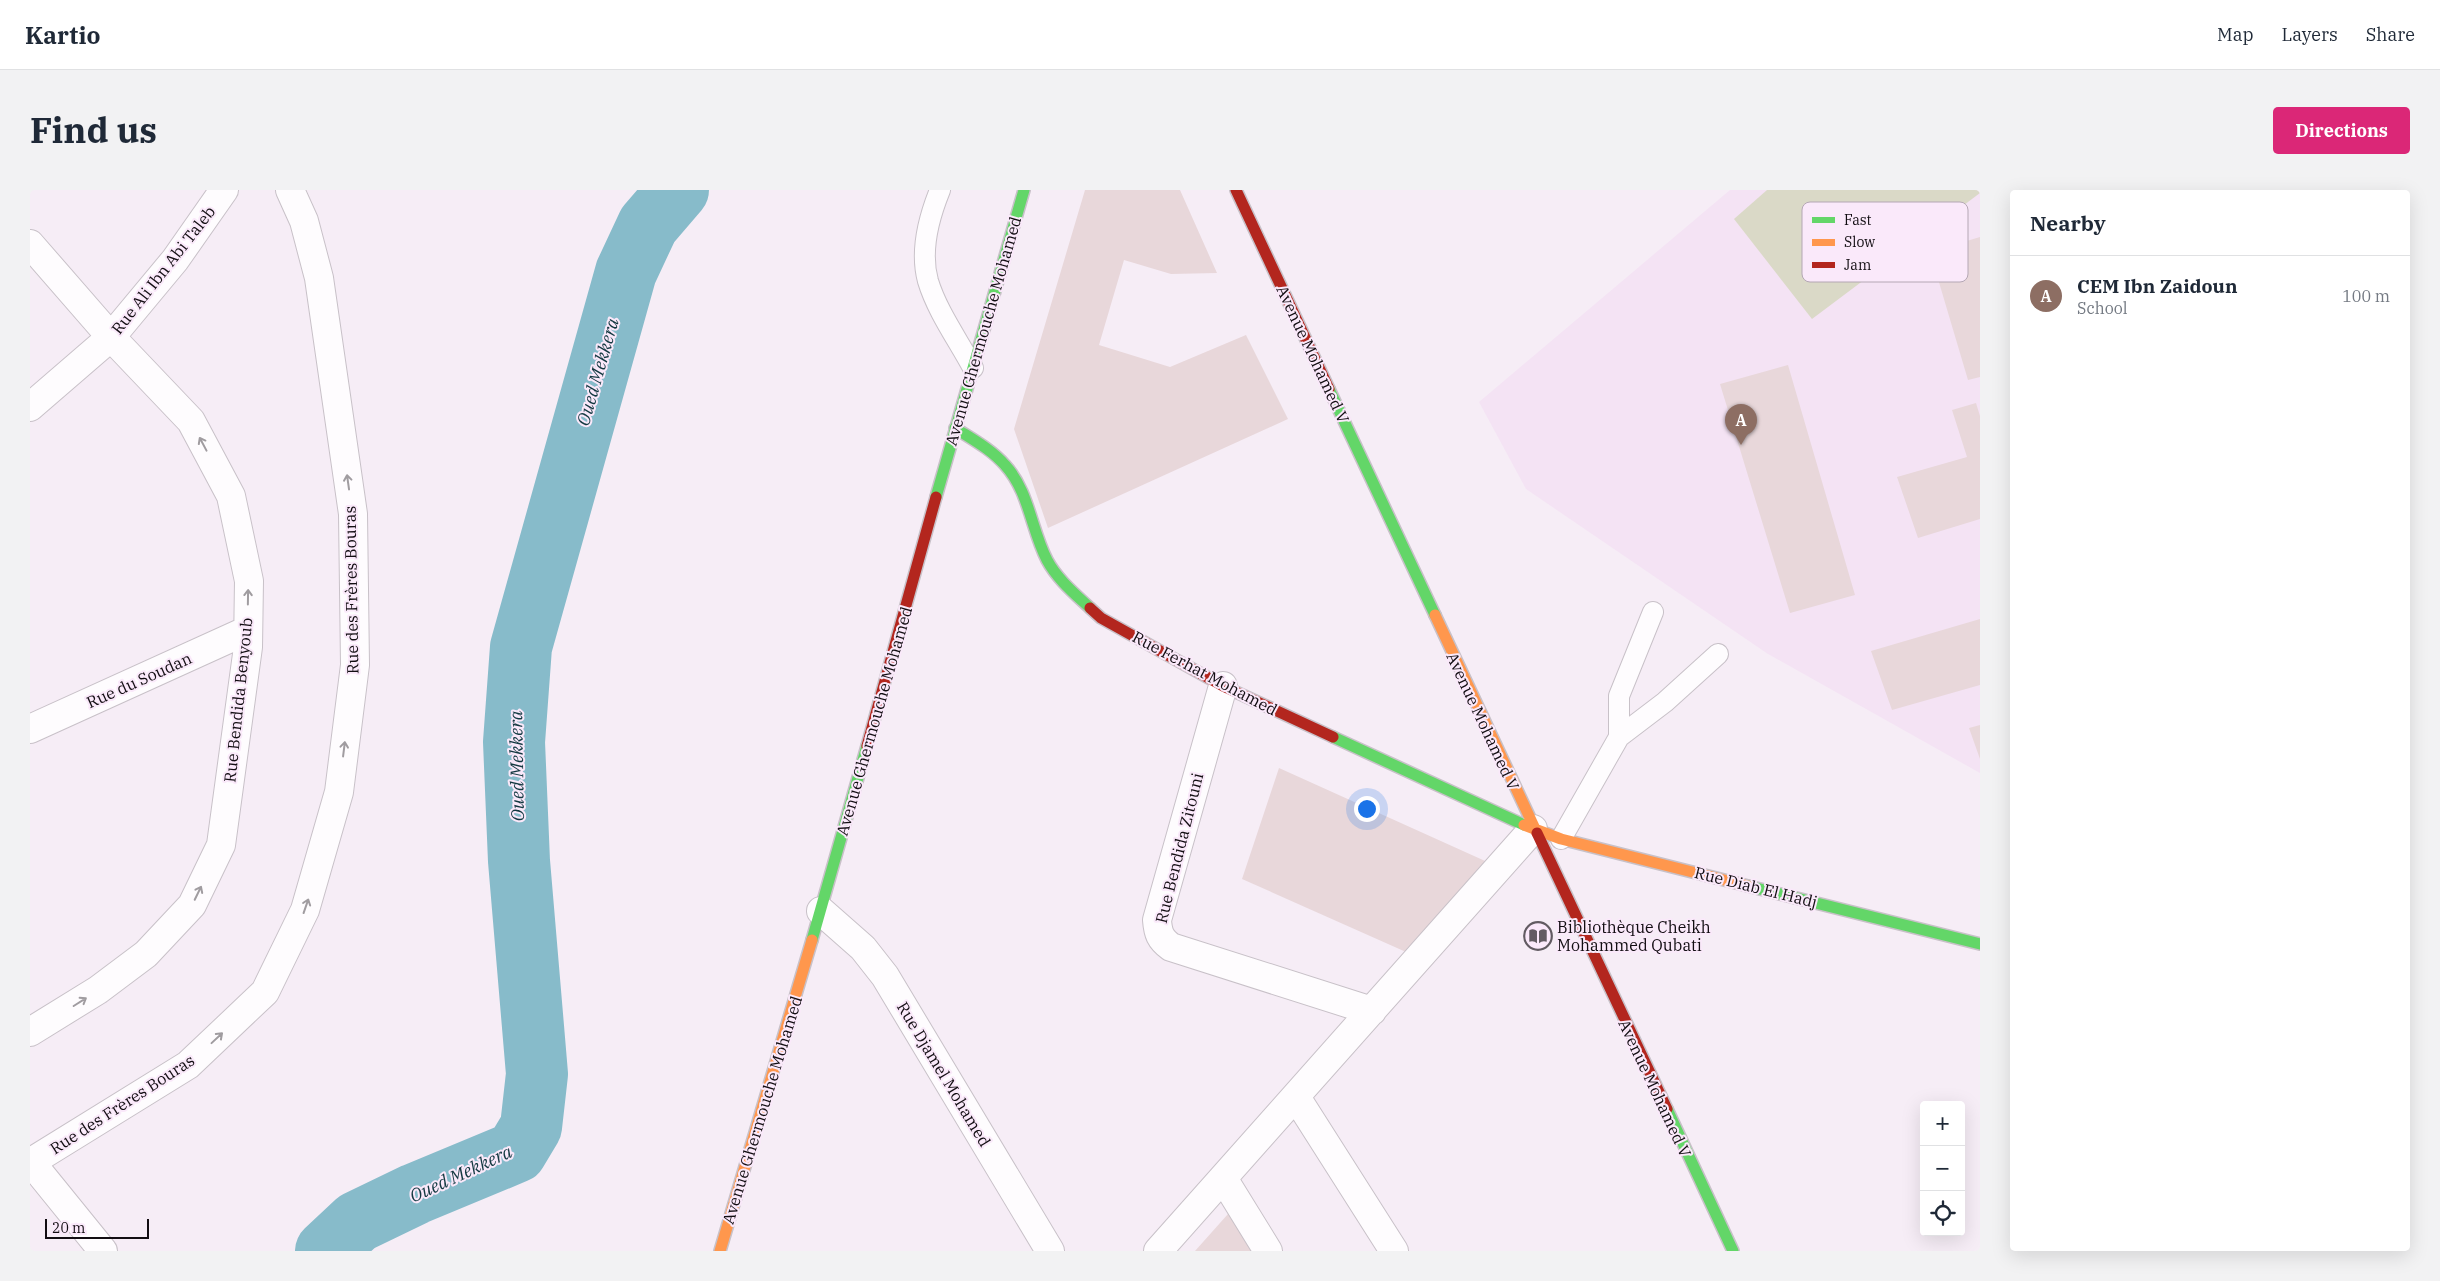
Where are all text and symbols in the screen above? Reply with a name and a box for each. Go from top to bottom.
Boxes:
text: Kartio [25,19,100,51]
text: Map [2217,23,2254,46]
text: Layers [2282,23,2338,46]
text: Share [2366,23,2415,46]
text: Find us [30,107,157,153]
button: Directions [2273,107,2410,154]
street label: Rue Ali Ibn Abi Taleb [107,202,219,338]
legend [1802,202,1968,282]
text: Nearby [2030,209,2106,237]
text: Fast [1844,211,1872,229]
street label: Avenue Ghermouche Mohamed [941,214,1025,448]
text: Slow [1844,233,1875,251]
text: Jam [1844,256,1871,274]
text: CEM Ibn Zaidoun [2077,274,2238,298]
street label: Avenue Mohamed V [1272,282,1354,426]
text: A [2040,286,2052,306]
text: 100 m [2342,286,2390,306]
text: School [2077,298,2128,318]
water label: Oued Mekkera [571,315,624,428]
pin: A [1725,404,1757,445]
one-way arrow [198,436,208,451]
one-way arrow [343,474,353,490]
street label: Rue des Frères Bouras [340,506,362,674]
one-way arrow [244,589,253,605]
street label: Avenue Ghermouche Mohamed [832,604,916,838]
street label: Rue Bendida Benyoub [219,617,257,783]
street label: Rue Ferhat Mohamed [1129,626,1281,720]
street label: Rue du Soudan [83,648,195,712]
street label: Avenue Mohamed V [1442,649,1524,793]
water label: Oued Mekkera [504,710,529,822]
one-way arrow [340,741,350,757]
street label: Rue Bendida Zitouni [1151,771,1207,925]
your location [1354,796,1380,822]
street label: Rue Diab El Hadj [1693,862,1819,912]
one-way arrow [193,885,203,900]
one-way arrow [302,899,311,914]
place label: Bibliothèque Cheikh Mohammed Qubati [1557,917,1711,955]
library icon: Bibliothèque Cheikh Mohammed Qubati [1523,921,1553,951]
street label: Avenue Ghermouche Mohamed [718,993,806,1226]
one-way arrow [72,996,86,1006]
street label: Rue Djamel Mohamed [893,998,995,1150]
street label: Avenue Mohamed V [1614,1016,1696,1160]
one-way arrow [210,1032,223,1044]
street label: Rue des Frères Bouras [46,1050,198,1158]
map controls [1920,1101,1965,1236]
button: + [1920,1101,1965,1146]
water label: Oued Mekkera [406,1140,516,1207]
button: − [1920,1146,1965,1191]
button: locate [1920,1191,1965,1236]
scale bar [45,1216,149,1239]
text: 20 m [52,1219,85,1237]

